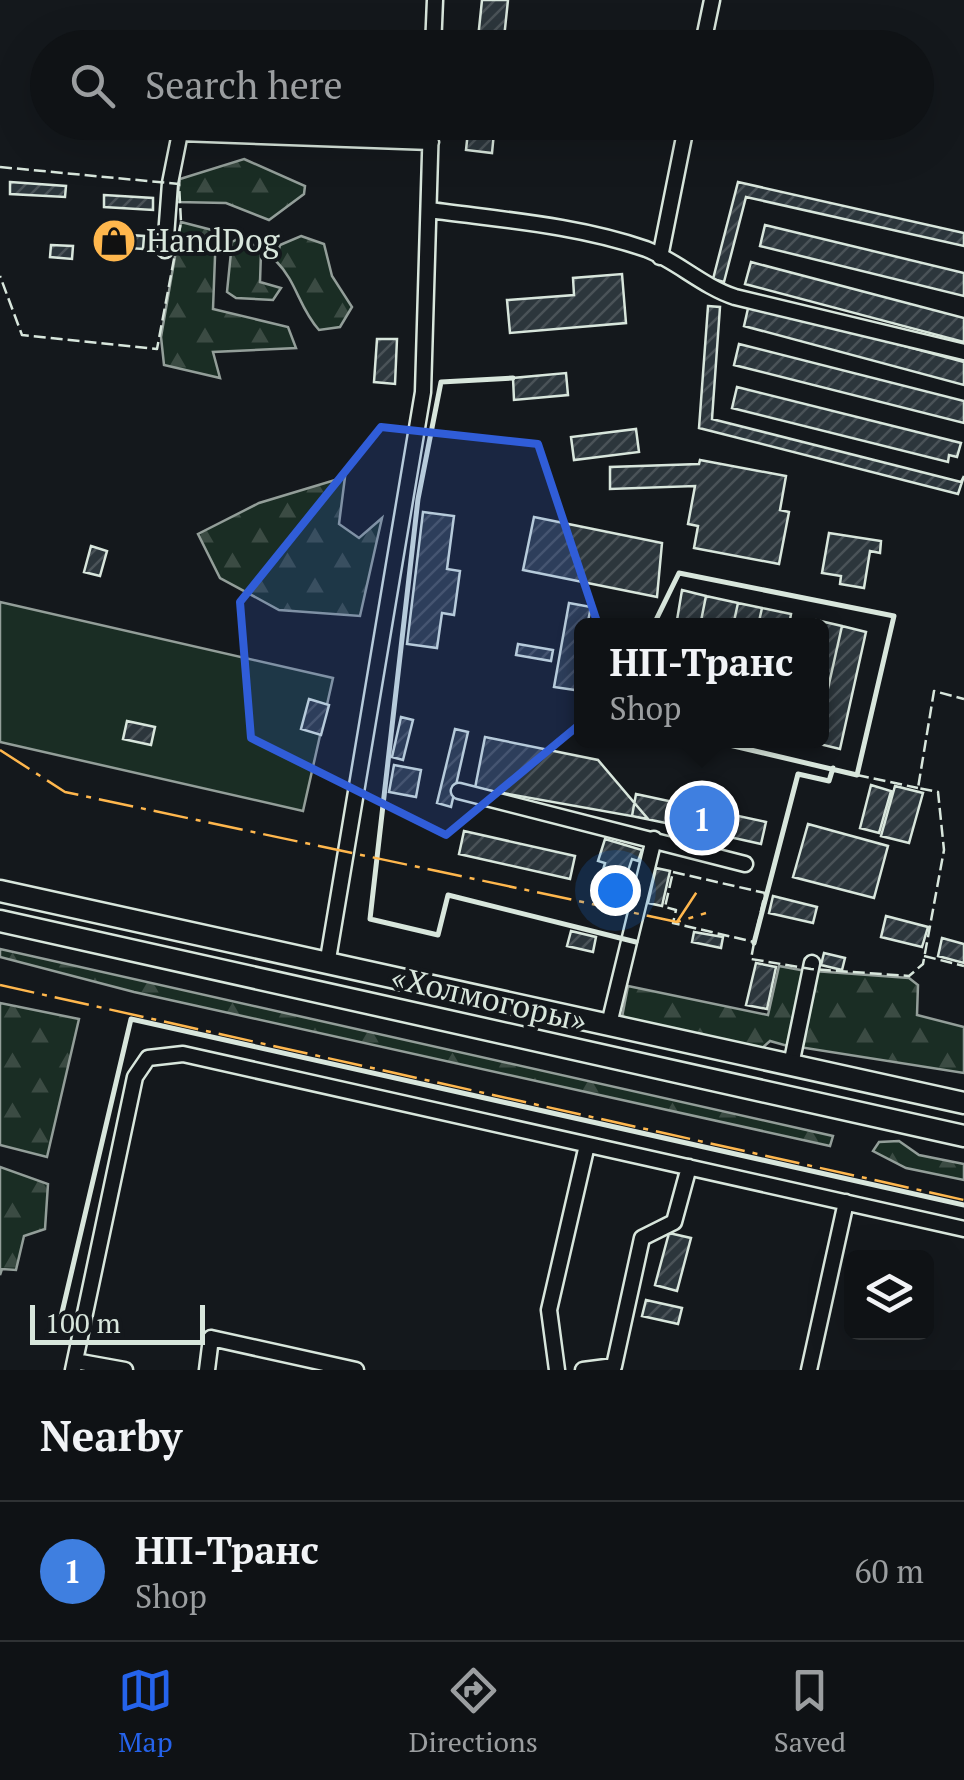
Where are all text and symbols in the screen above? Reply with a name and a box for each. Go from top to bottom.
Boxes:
search box [30,30,934,140]
icon: search [65,58,120,113]
text: Search here [145,60,343,110]
shop icon: HandDog [91,218,137,264]
place label: HandDog [146,219,281,261]
popup [574,618,829,748]
text: НП-Транс [610,637,793,687]
text: Shop [610,687,681,729]
pin: 1 [670,780,734,856]
your location [590,865,641,916]
street label: «Холмогоры» [387,955,591,1041]
map controls [844,1250,934,1340]
button: layers [844,1250,934,1340]
scale bar [30,1300,205,1344]
text: 100 m [45,1304,121,1341]
text: Nearby [40,1407,182,1463]
text: НП-Транс [135,1525,319,1575]
text: 1 [63,1550,82,1592]
text: 60 m [854,1550,924,1592]
text: Shop [135,1575,207,1617]
tab: Map [118,1663,173,1760]
tab: Directions [409,1663,538,1760]
tab: Saved [774,1663,846,1760]

